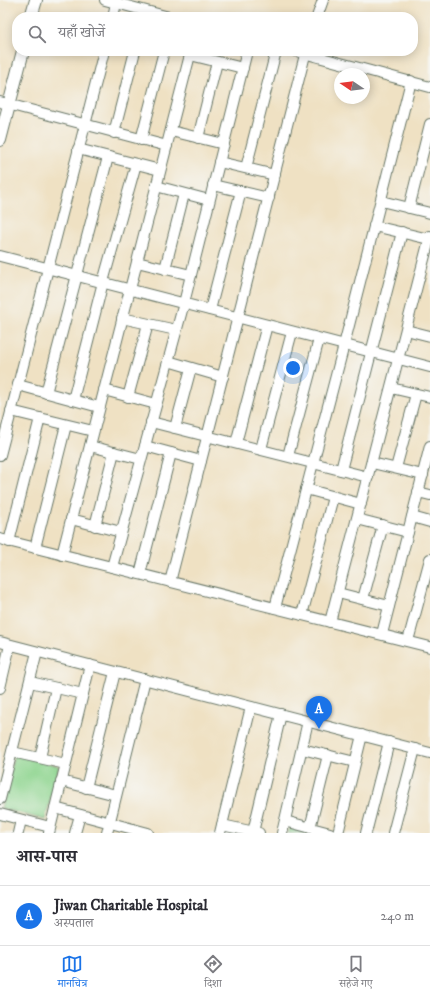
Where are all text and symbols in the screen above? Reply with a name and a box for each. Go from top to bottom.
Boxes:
search box [12,12,418,56]
icon: search [26,23,48,45]
text: यहाँ खोजें [58,23,105,42]
north arrow [334,68,370,104]
your location [283,358,303,378]
pin: A [306,696,332,729]
text: आस-पास [16,846,77,868]
text: Jiwan Charitable Hospital [54,896,208,915]
text: A [25,908,33,924]
text: 240 m [381,908,414,924]
text: अस्पताल [54,915,94,931]
tab: मानचित्र [57,953,87,994]
tab: दिशा [202,953,224,994]
tab: सहेजे गए [339,953,373,994]

